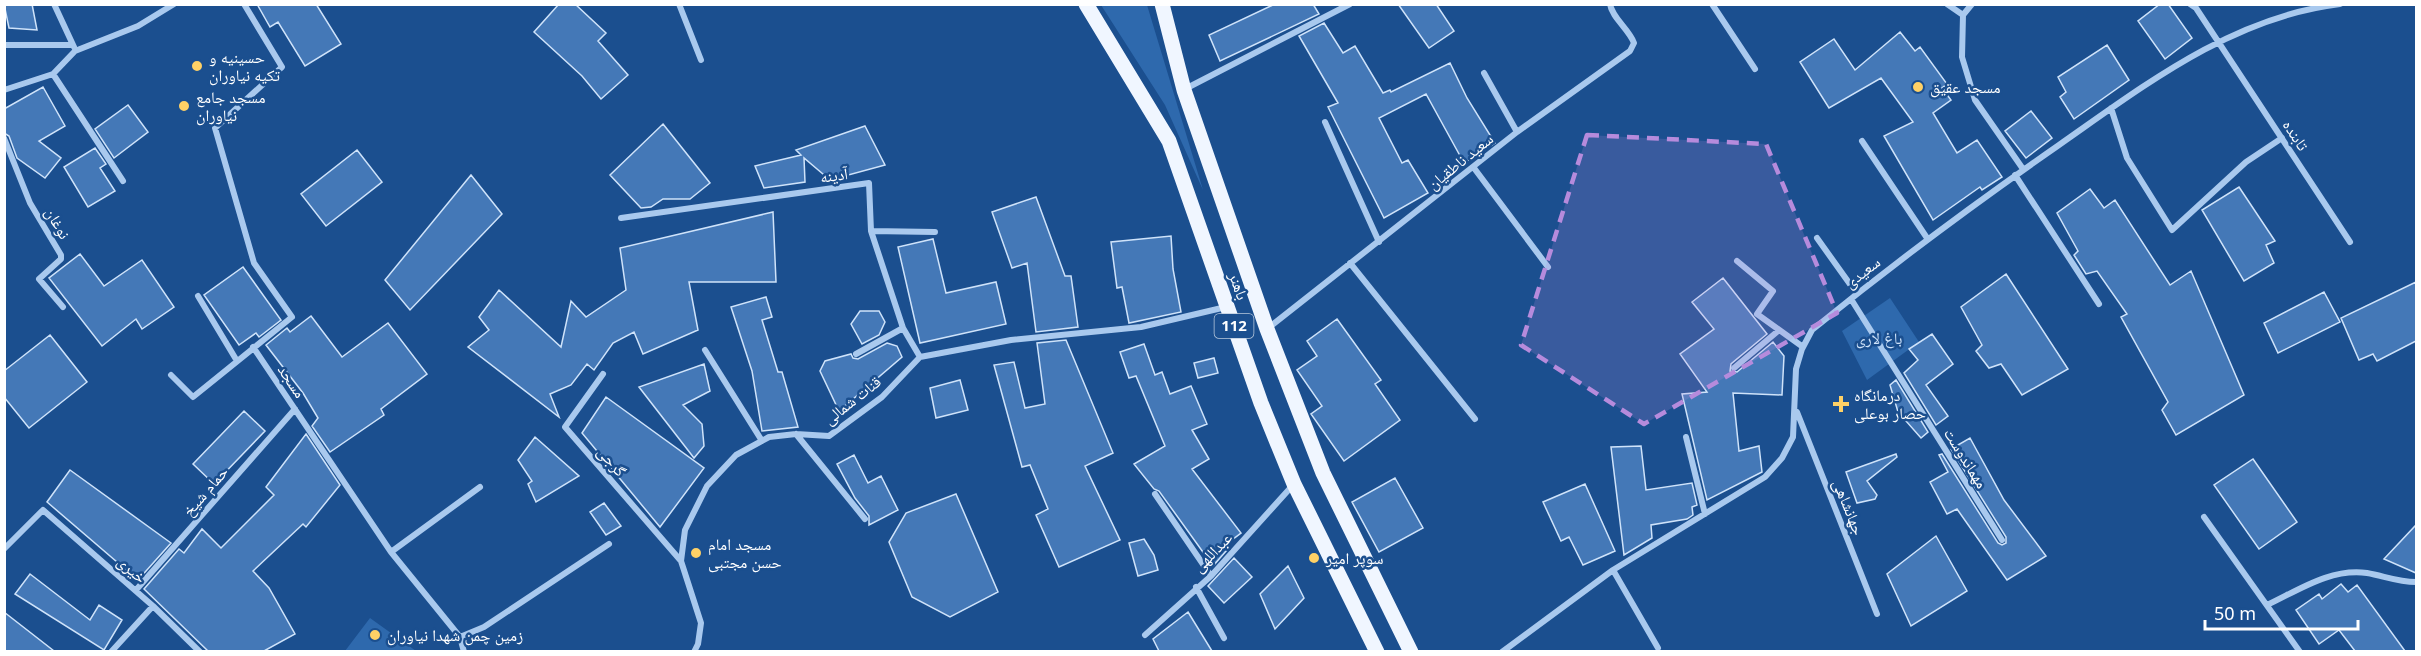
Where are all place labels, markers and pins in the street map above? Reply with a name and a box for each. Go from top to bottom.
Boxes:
place label: حسینیه و تکیه نیاوران [209,46,280,86]
marker: حسینیه و تکیه نیاوران [190,59,204,73]
place label: مسجد عقیق [1930,76,2001,98]
marker: مسجد عقیق [1911,80,1925,94]
place label: مسجد جامع نیاوران [196,86,265,126]
marker: مسجد جامع نیاوران [177,99,191,113]
place label: درمانگاه حصار بوعلی [1854,384,1926,424]
marker: درمانگاه حصار بوعلی [1832,395,1850,413]
place label: مسجد امام حسن مجتبی [708,533,782,573]
marker: مسجد امام حسن مجتبی [689,546,703,560]
place label: سوپر امیر [1325,547,1383,569]
marker: سوپر امیر [1307,551,1321,565]
place label: زمین چمن شهدا نیاوران [387,624,523,646]
marker: زمین چمن شهدا نیاوران [368,628,382,642]

